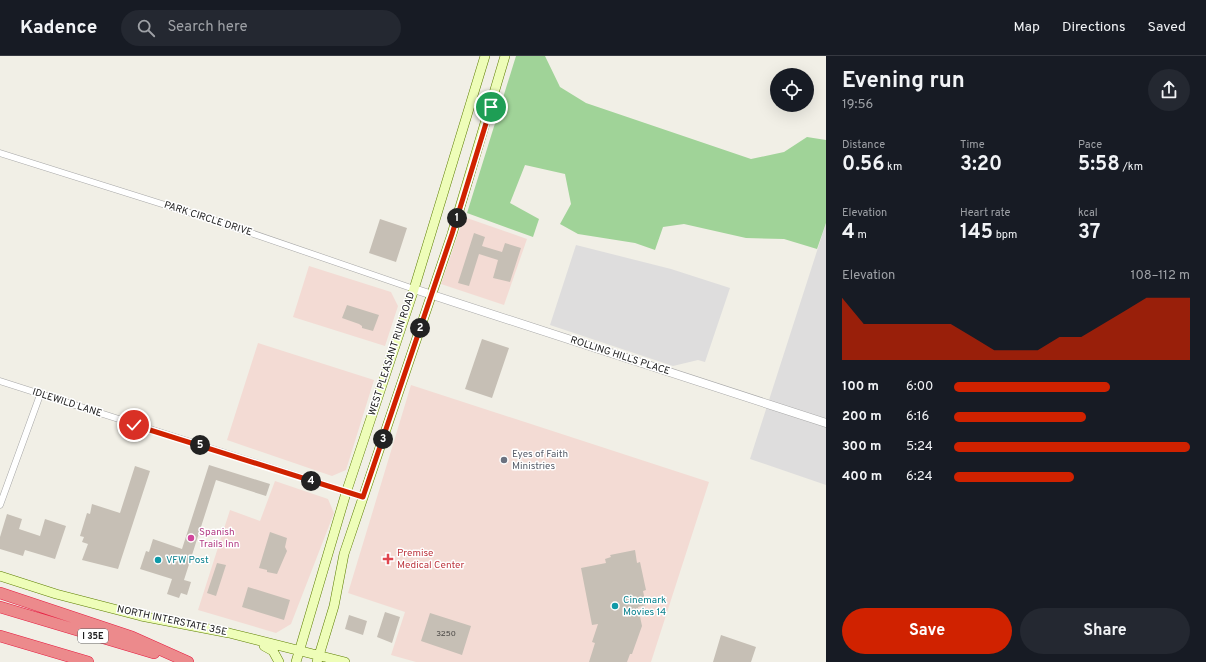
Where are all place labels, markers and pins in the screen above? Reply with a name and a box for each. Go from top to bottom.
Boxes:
pin [474,90,508,124]
pin: 1 [447,208,467,228]
pin: 2 [410,318,430,338]
pin [117,408,151,442]
pin: 3 [373,429,393,449]
pin: 5 [190,435,210,455]
place label: Eyes of Faith Ministries [512,448,568,473]
marker: Eyes of Faith Ministries [499,455,509,465]
pin: 4 [301,471,321,491]
place label: Spanish Trails Inn [199,526,239,551]
marker: Spanish Trails Inn [186,533,196,543]
place label: Premise Medical Center [397,547,465,572]
marker: Premise Medical Center [382,553,394,565]
place label: VFW Post [166,554,209,567]
marker: VFW Post [153,555,163,565]
place label: Cinemark Movies 14 [623,594,666,619]
marker: Cinemark Movies 14 [610,601,620,611]

